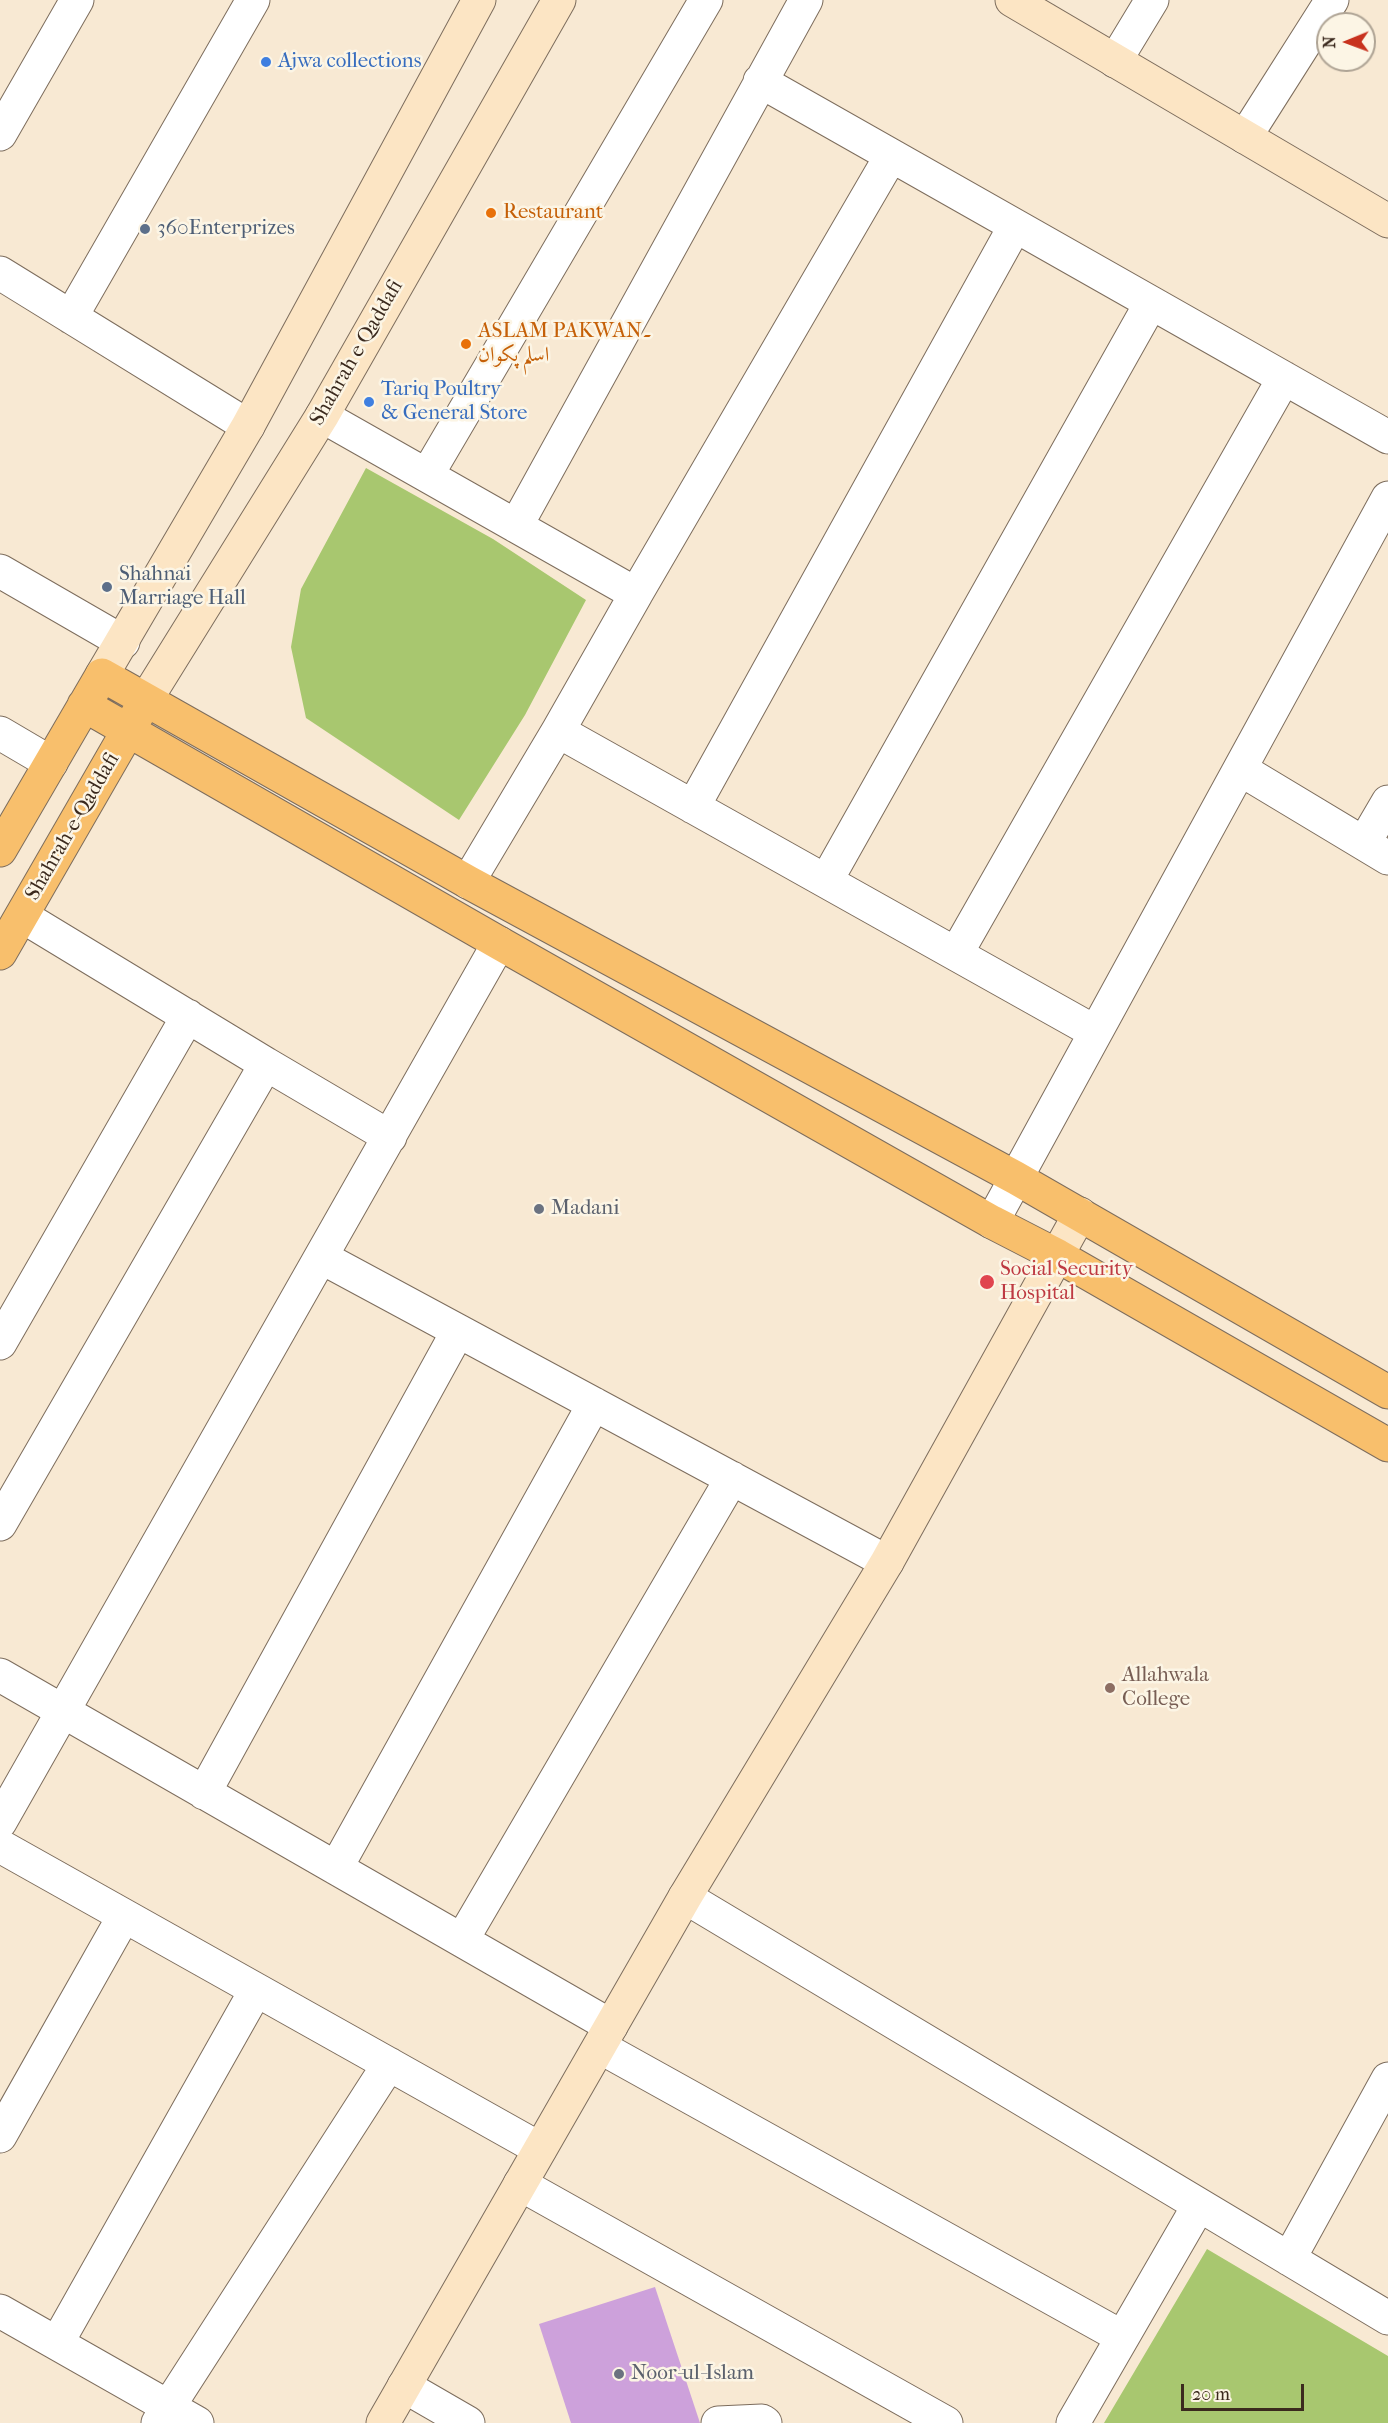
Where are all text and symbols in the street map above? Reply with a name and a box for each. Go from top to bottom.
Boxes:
north arrow [1316,12,1376,72]
text: N [1320,36,1339,49]
place label: Ajwa collections [278,49,421,75]
marker: Ajwa collections [259,55,273,69]
place label: Restaurant [503,200,603,226]
marker: Restaurant [484,206,498,220]
place label: 360Enterprizes [157,216,295,242]
marker: 360Enterprizes [138,222,152,236]
street label: Shahrah e Qaddafi [305,276,409,430]
place label: ASLAM PAKWAN۔ اسلم پکوان [478,319,652,369]
marker: ASLAM PAKWAN۔ اسلم پکوان [459,337,473,351]
place label: Tariq Poultry & General Store [381,377,527,427]
marker: Tariq Poultry & General Store [362,395,376,409]
place label: Shahnai Marriage Hall [119,562,246,612]
marker: Shahnai Marriage Hall [100,580,114,594]
street label: Shahrah-e-Qaddafi [21,749,125,905]
place label: Madani [551,1196,619,1222]
marker: Madani [532,1202,546,1216]
place label: Social Security Hospital [1000,1257,1133,1307]
marker: Social Security Hospital [978,1273,996,1291]
place label: Allahwala College [1122,1663,1209,1713]
marker: Allahwala College [1103,1681,1117,1695]
place label: Noor-ul-Islam [631,2361,754,2387]
marker: Noor-ul-Islam [612,2367,626,2381]
scale bar [1184,2372,1307,2410]
text: 20 m [1192,2384,1230,2405]

